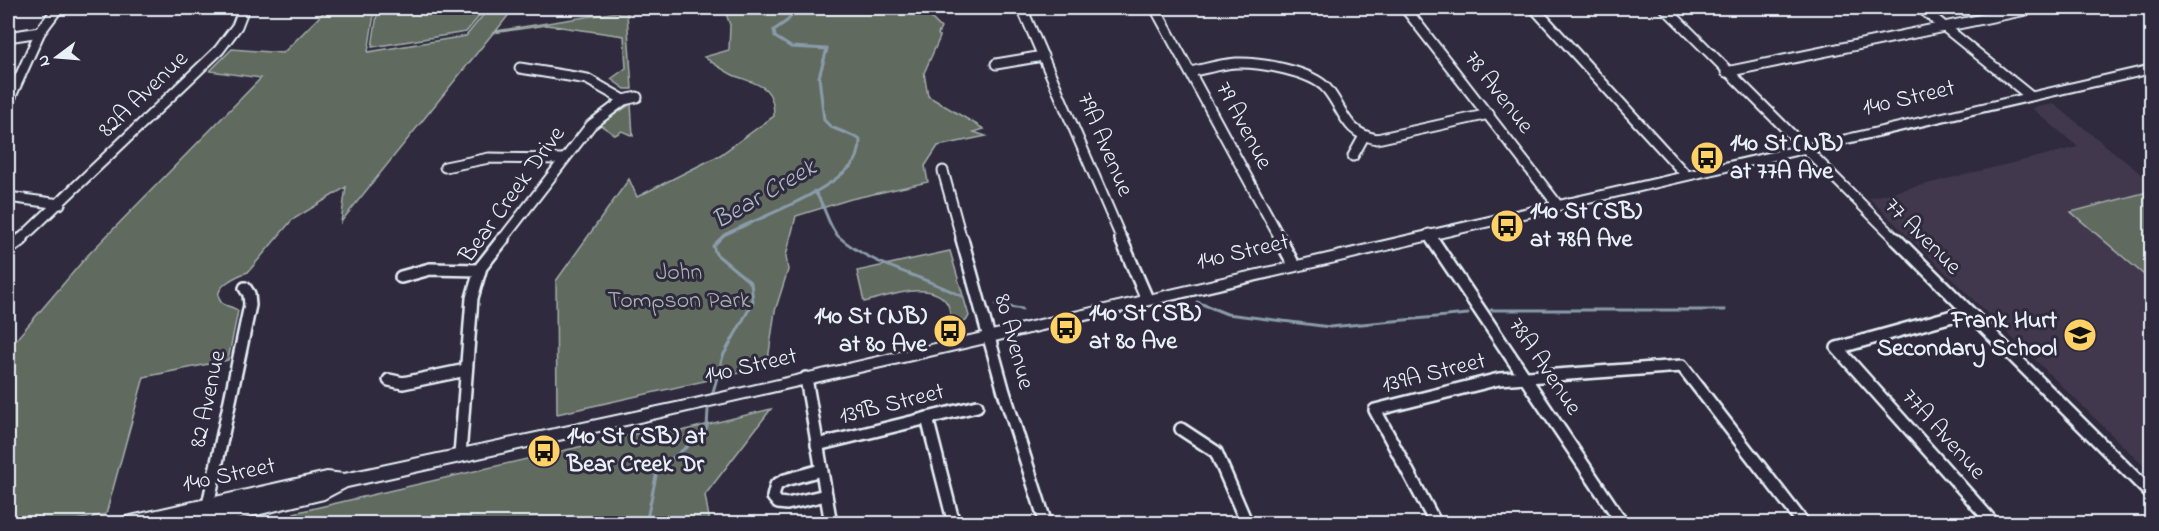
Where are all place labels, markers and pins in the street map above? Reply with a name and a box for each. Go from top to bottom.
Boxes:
place label: 140 St (NB) at 77A Ave [1730,127,1843,190]
bus stop icon: 140 St (NB) at 77A Ave [1689,140,1725,176]
place label: 140 St (SB) at 78A Ave [1530,195,1642,258]
bus stop icon: 140 St (SB) at 78A Ave [1489,208,1525,244]
place label: 140 St (SB) at 80 Ave [1089,297,1201,360]
place label: 140 St (NB) at 80 Ave [814,300,928,363]
place label: Frank Hurt Secondary School [1877,304,2058,368]
bus stop icon: 140 St (SB) at 80 Ave [1048,310,1084,346]
bus stop icon: 140 St (NB) at 80 Ave [932,313,968,349]
school or university icon: Frank Hurt Secondary School [2062,317,2098,353]
place label: 140 St (SB) at Bear Creek Dr [566,420,707,483]
bus stop icon: 140 St (SB) at Bear Creek Dr [526,433,562,469]

